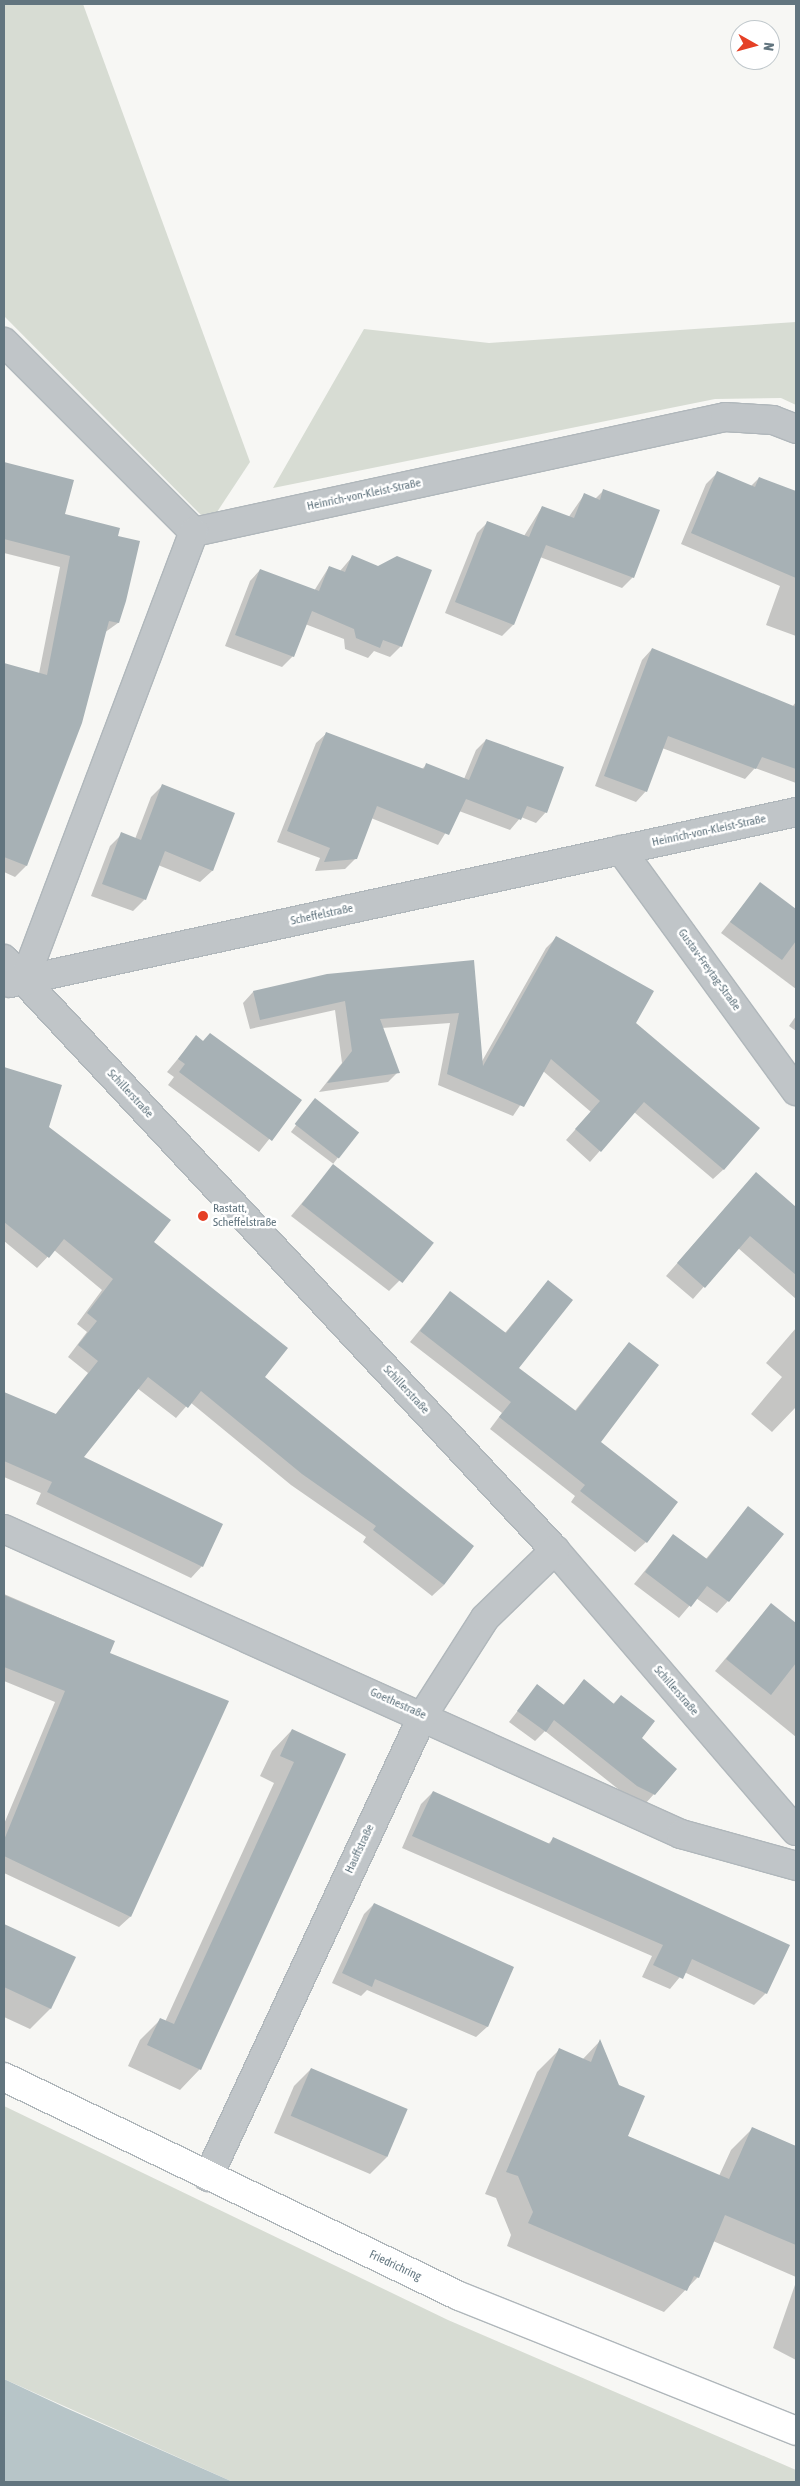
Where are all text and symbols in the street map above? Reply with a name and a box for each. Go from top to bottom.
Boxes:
north arrow [730,20,780,70]
text: N [760,42,777,52]
street label: Heinrich-von-Kleist-Straße [306,476,422,514]
street label: Heinrich-von-Kleist-Straße [651,812,767,850]
street label: Scheffelstraße [289,901,355,929]
street label: Gustav-Freytag-Straße [675,926,743,1014]
street label: Schillerstraße [104,1067,156,1121]
place label: Rastatt, Scheffelstraße [213,1202,277,1230]
marker: Rastatt, Scheffelstraße [197,1210,209,1222]
street label: Schillerstraße [380,1363,432,1417]
street label: Schillerstraße [651,1663,701,1719]
street label: Goethestraße [368,1685,428,1723]
street label: Hauffstraße [342,1822,378,1876]
street label: Friedrichring [367,2248,423,2284]

